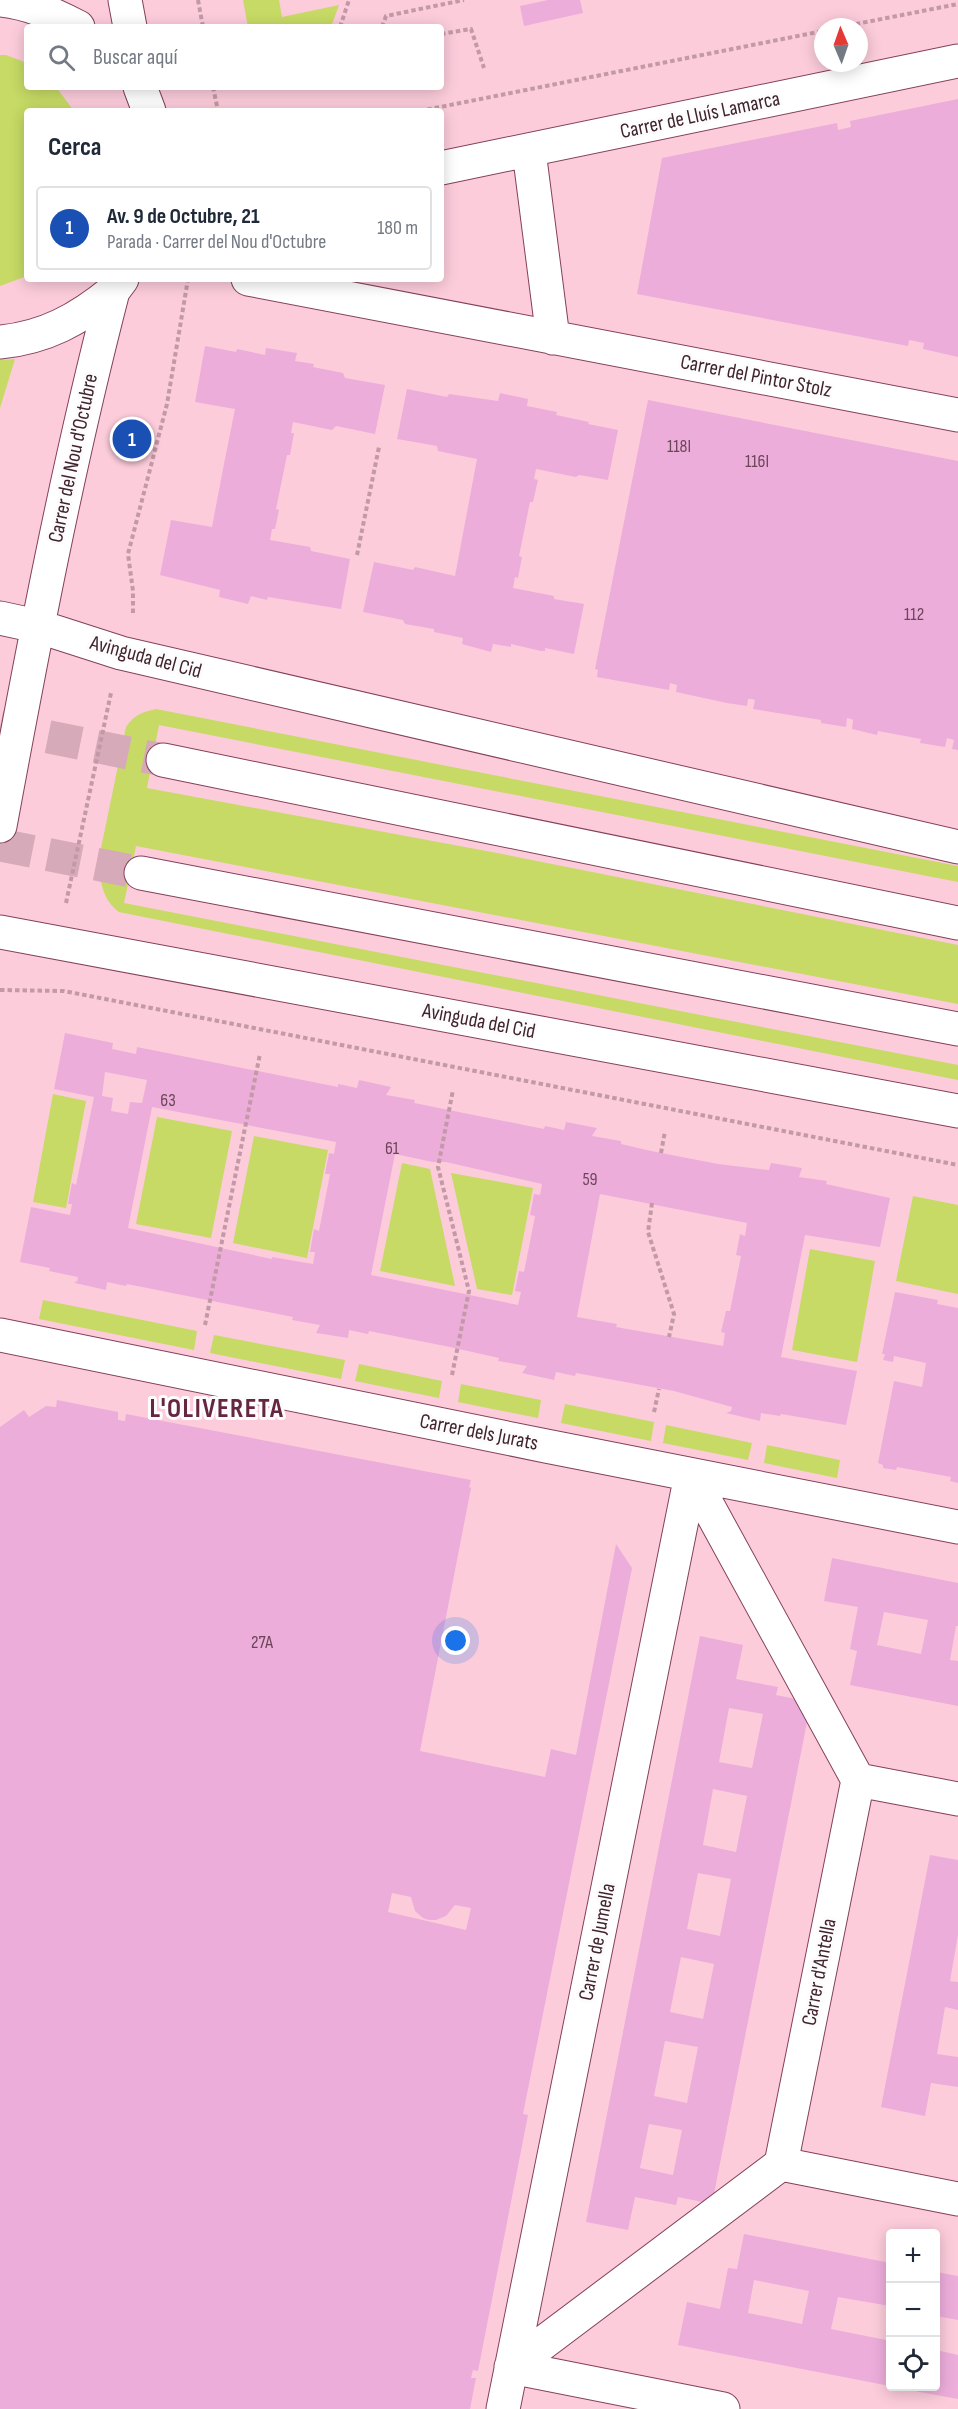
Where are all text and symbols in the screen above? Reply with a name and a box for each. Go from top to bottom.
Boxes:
north arrow [814,18,868,72]
search box [24,24,444,90]
icon: search [45,41,78,74]
text: Buscar aquí [93,44,178,71]
street label: Carrer de Lluís Lamarca [618,86,782,144]
text: Cerca [48,132,101,163]
text: Av. 9 de Octubre, 21 [107,203,260,230]
text: 1 [66,216,73,240]
text: 180 m [377,216,418,240]
text: Parada · Carrer del Nou d'Octubre [107,230,326,254]
street label: Carrer del Pintor Stolz [678,349,834,403]
street label: Carrer del Nou d'Octubre [43,371,103,545]
pin: 1 [112,416,152,462]
house number: 118I [667,436,691,457]
house number: 116I [745,451,769,472]
house number: 112 [904,604,924,625]
street label: Avinguda del Cid [87,630,204,684]
street label: Avinguda del Cid [419,998,538,1044]
house number: 63 [160,1090,176,1111]
house number: 61 [385,1138,400,1159]
house number: 59 [582,1169,598,1190]
district label: L'OLIVERETA [150,1393,284,1425]
street label: Carrer dels Jurats [418,1408,540,1456]
your location [441,1626,470,1655]
house number: 27A [251,1632,273,1653]
street label: Carrer de Jumella [573,1881,621,2003]
street label: Carrer d'Antella [796,1916,842,2028]
map controls [886,2229,940,2391]
button: + [886,2229,940,2283]
button: − [886,2283,940,2337]
button: locate [886,2337,940,2391]

